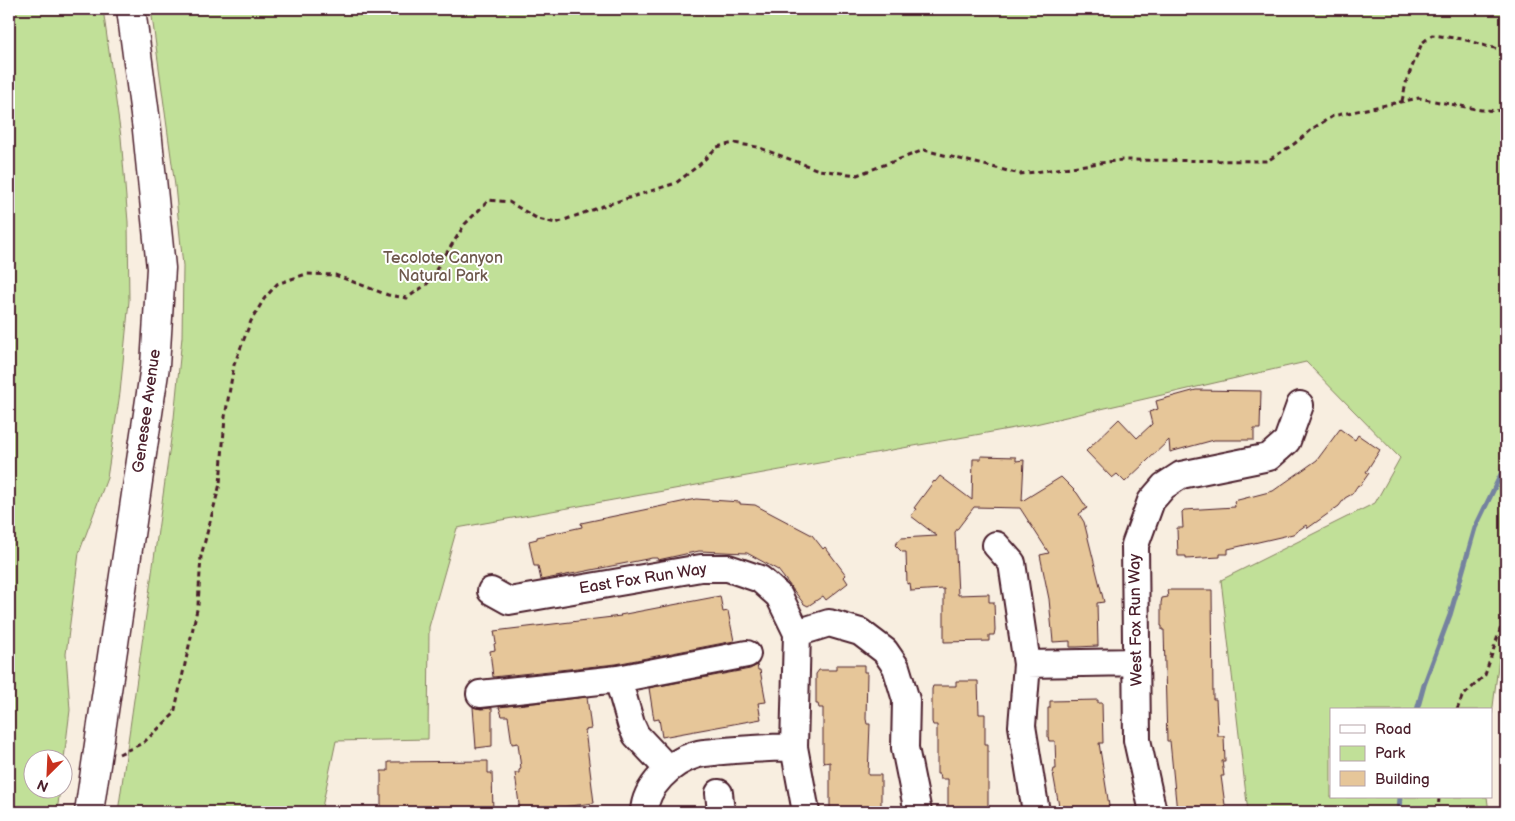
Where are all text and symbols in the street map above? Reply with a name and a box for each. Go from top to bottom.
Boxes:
park label: Tecolote Canyon Natural Park [383,249,503,286]
street label: Genesee Avenue [129,347,165,474]
street label: West Fox Run Way [1125,553,1147,687]
street label: East Fox Run Way [578,559,709,598]
legend [1330,708,1492,798]
text: Road [1375,720,1411,739]
text: Park [1375,744,1406,763]
north arrow [22,748,72,798]
text: Building [1375,770,1430,789]
text: N [35,776,51,795]

